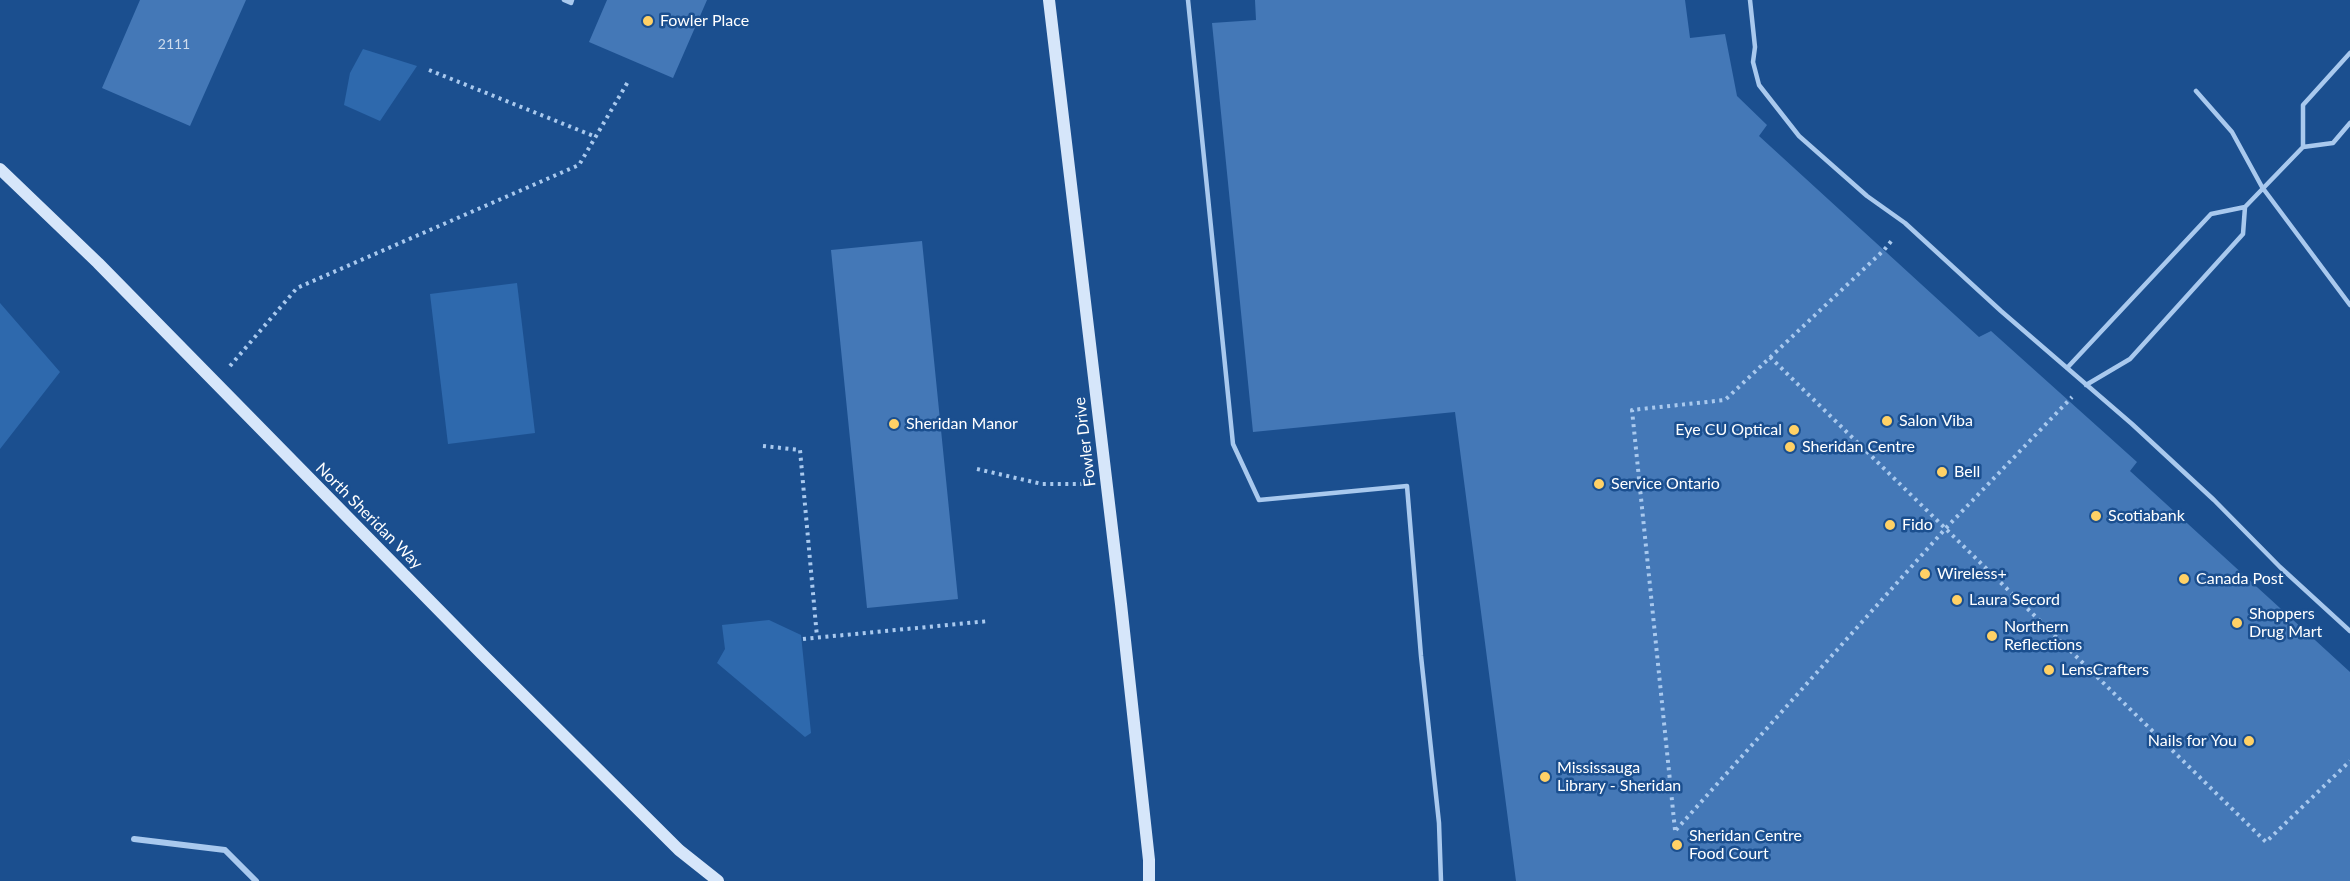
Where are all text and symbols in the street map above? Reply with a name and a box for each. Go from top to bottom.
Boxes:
place label: Fowler Place [660,11,749,31]
marker: Fowler Place [641,14,655,28]
house number: 2111 [158,36,190,52]
street label: Fowler Drive [1070,396,1100,488]
place label: Salon Viba [1899,411,1973,431]
place label: Sheridan Manor [906,414,1018,434]
marker: Salon Viba [1880,414,1894,428]
marker: Sheridan Manor [887,417,901,431]
place label: Eye CU Optical [1675,420,1782,440]
marker: Eye CU Optical [1787,423,1801,437]
place label: Sheridan Centre [1802,437,1915,457]
marker: Sheridan Centre [1783,440,1797,454]
street label: North Sheridan Way [312,459,426,573]
place label: Bell [1954,462,1980,482]
marker: Bell [1935,465,1949,479]
place label: Service Ontario [1611,474,1720,494]
marker: Service Ontario [1592,477,1606,491]
place label: Scotiabank [2108,506,2185,526]
marker: Scotiabank [2089,509,2103,523]
place label: Fido [1902,515,1933,535]
marker: Fido [1883,518,1897,532]
place label: Wireless+ [1937,564,2007,584]
marker: Wireless+ [1918,567,1932,581]
place label: Canada Post [2196,569,2283,589]
marker: Canada Post [2177,572,2191,586]
place label: Laura Secord [1969,590,2060,610]
marker: Laura Secord [1950,593,1964,607]
place label: Shoppers Drug Mart [2249,604,2322,642]
marker: Shoppers Drug Mart [2230,616,2244,630]
place label: Northern Reflections [2004,617,2082,655]
marker: Northern Reflections [1985,629,1999,643]
place label: LensCrafters [2061,660,2149,680]
marker: LensCrafters [2042,663,2056,677]
place label: Nails for You [2148,731,2237,751]
marker: Nails for You [2242,734,2256,748]
place label: Mississauga Library - Sheridan [1557,758,1681,796]
marker: Mississauga Library - Sheridan [1538,770,1552,784]
place label: Sheridan Centre Food Court [1689,826,1802,864]
marker: Sheridan Centre Food Court [1670,838,1684,852]

